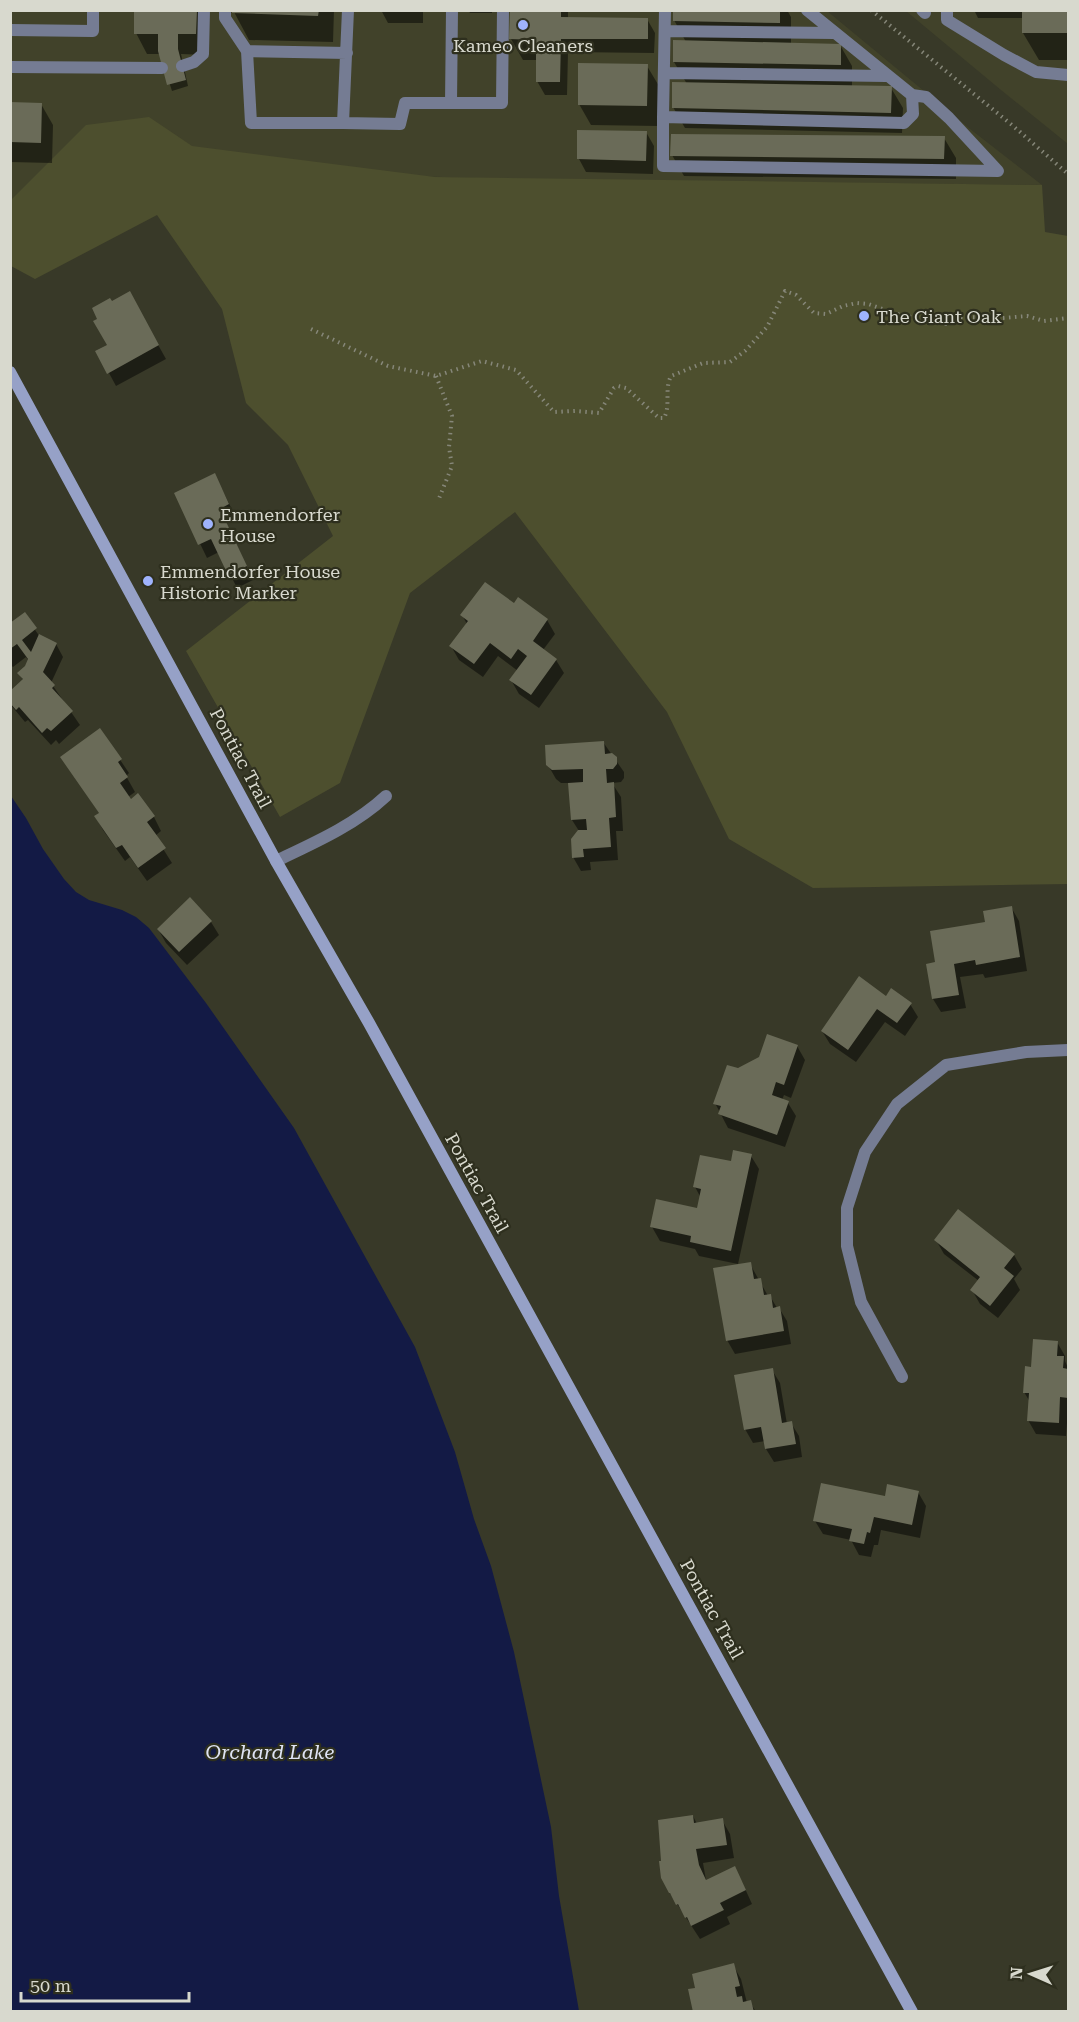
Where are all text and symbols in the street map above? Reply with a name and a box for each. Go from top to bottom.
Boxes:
marker: Kameo Cleaners [516,18,530,32]
place label: Kameo Cleaners [453,35,593,56]
place label: The Giant Oak [876,306,1002,327]
marker: The Giant Oak [857,309,871,323]
place label: Emmendorfer House [220,504,340,546]
marker: Emmendorfer House [201,517,215,531]
place label: Emmendorfer House Historic Marker [160,561,340,603]
marker: Emmendorfer House Historic Marker [141,574,155,588]
street label: Pontiac Trail [206,704,276,812]
street label: Pontiac Trail [441,1130,513,1237]
street label: Pontiac Trail [676,1556,748,1663]
water label: Orchard Lake [206,1740,334,1764]
north arrow [1001,1944,1061,2004]
scale bar [21,1965,189,2003]
text: N [1007,1967,1026,1980]
text: 50 m [30,1975,71,1996]

